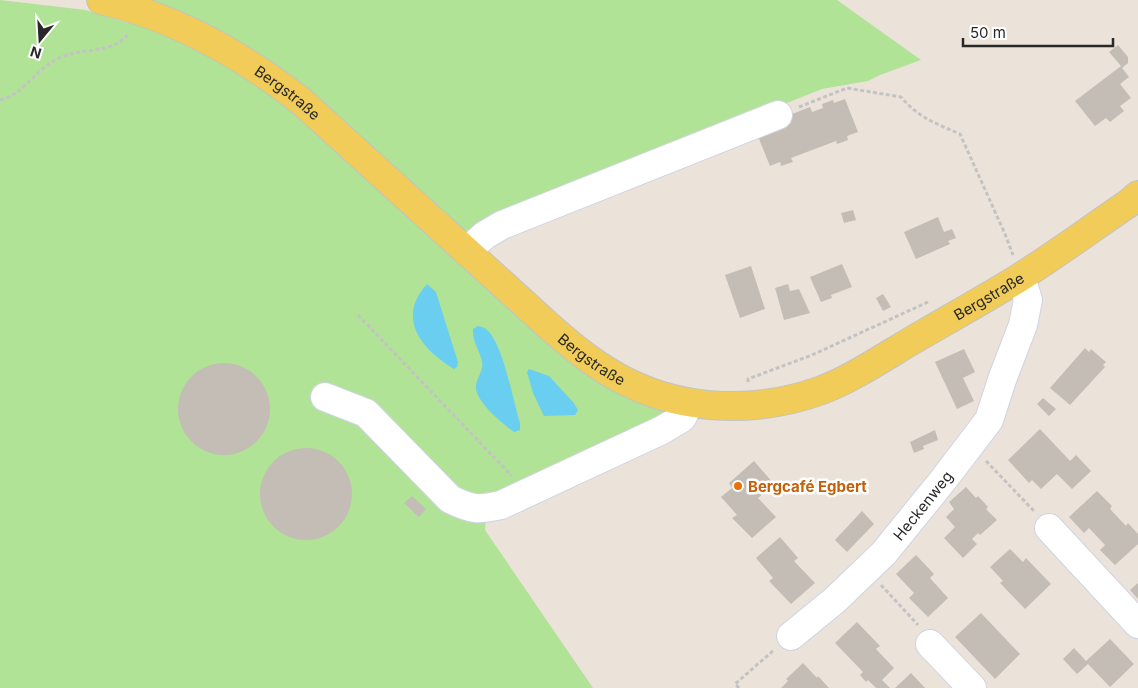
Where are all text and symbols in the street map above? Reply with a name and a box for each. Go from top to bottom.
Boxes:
north arrow [15,15,65,65]
scale bar [963,15,1113,47]
text: 50 m [970,23,1006,42]
text: N [28,43,44,63]
street label: Bergstraße [251,61,325,124]
street label: Bergstraße [950,268,1027,324]
street label: Bergstraße [554,329,629,389]
street label: Heckenweg [889,467,956,544]
place label: Bergcafé Egbert [748,477,867,496]
marker: Bergcafé Egbert [732,480,744,492]

